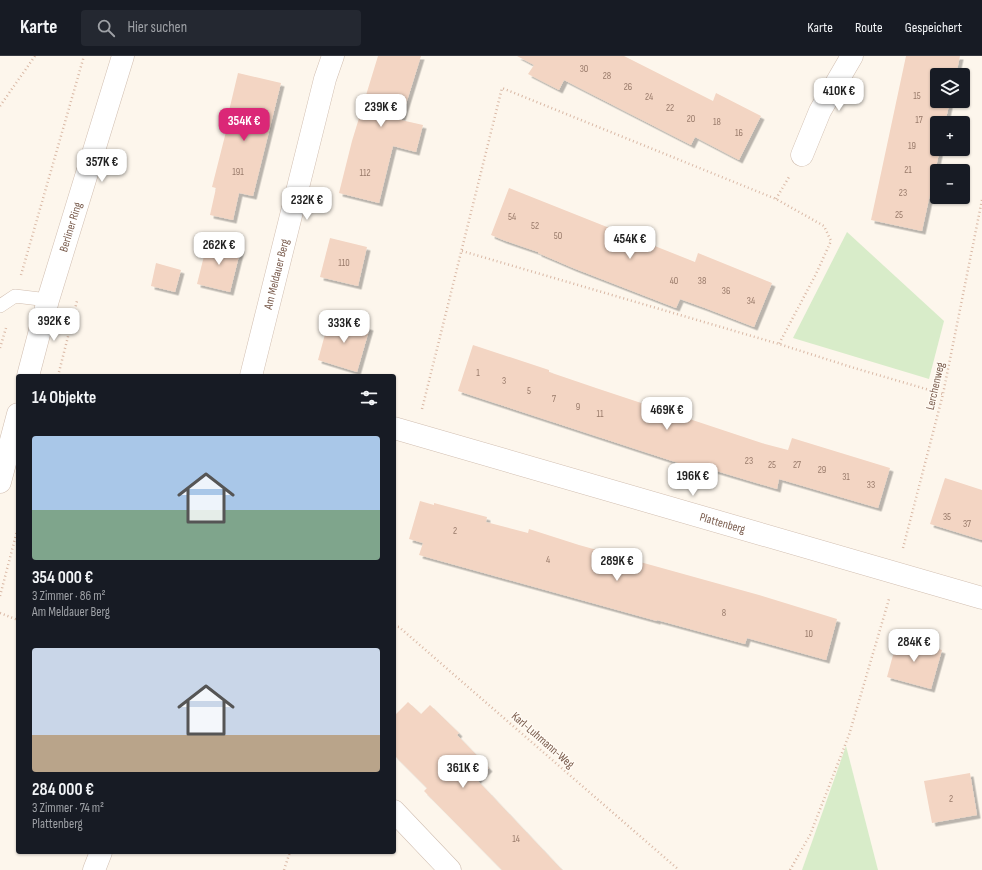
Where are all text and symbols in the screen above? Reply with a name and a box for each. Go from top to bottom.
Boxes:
search box [81,10,361,46]
text: Karte [20,16,57,39]
icon: search [95,17,117,39]
text: Hier suchen [127,18,187,37]
text: Karte [807,19,833,36]
text: Route [855,19,883,36]
text: Gespeichert [905,19,962,36]
house number: 30 [580,63,588,75]
map controls [930,68,970,204]
button: layers [930,68,970,108]
house number: 28 [603,70,611,82]
pin: 410K € [806,78,872,112]
house number: 26 [624,81,632,93]
text: 410K € [823,83,855,99]
house number: 15 [913,90,921,102]
house number: 24 [645,91,653,103]
pin: 239K € [348,94,414,128]
text: 239K € [365,99,397,115]
house number: 22 [666,102,674,114]
pin: 354K € [211,108,277,142]
text: 354K € [228,113,260,129]
house number: 20 [687,113,695,125]
house number: 17 [915,114,923,126]
house number: 18 [713,116,721,128]
button: + [930,116,970,156]
house number: 16 [735,127,743,139]
house number: 19 [908,140,916,152]
pin: 357K € [69,149,135,183]
text: 357K € [86,154,118,170]
house number: 21 [904,164,912,176]
button: − [930,164,970,204]
house number: 191 [232,166,244,178]
house number: 112 [359,167,371,179]
pin: 232K € [274,187,340,221]
house number: 23 [899,187,907,199]
text: 232K € [291,192,323,208]
street label: Berliner Ring [56,200,86,254]
house number: 25 [895,209,903,221]
house number: 54 [508,211,516,223]
house number: 52 [531,220,539,232]
pin: 454K € [597,226,663,260]
house number: 50 [554,230,562,242]
text: 454K € [614,231,646,247]
pin: 262K € [186,232,252,266]
text: 262K € [203,237,235,253]
street label: Am Meldauer Berg [261,237,293,312]
house number: 110 [338,257,350,269]
house number: 40 [670,275,678,287]
house number: 38 [698,275,706,287]
house number: 36 [722,285,730,297]
house number: 34 [747,295,755,307]
pin: 392K € [21,308,87,342]
pin: 333K € [311,310,377,344]
text: 392K € [38,313,70,329]
text: 333K € [328,315,360,331]
street label: Lerchenweg [923,361,948,411]
house number: 1 [476,367,480,379]
house number: 3 [502,375,506,387]
house number: 5 [527,385,531,397]
icon: filters [358,387,380,409]
text: 14 Objekte [32,388,96,408]
house number: 7 [552,393,556,405]
pin: 469K € [634,397,700,431]
house number: 9 [576,401,580,413]
text: 469K € [650,402,684,418]
house number: 11 [597,408,604,420]
house number: 23 [745,455,753,467]
house number: 25 [768,459,776,471]
house number: 27 [793,459,801,471]
icon: home [170,462,242,534]
pin: 196K € [660,463,726,497]
house number: 29 [818,464,826,476]
text: 196K € [677,468,709,484]
house number: 31 [842,471,850,483]
house number: 33 [867,479,875,491]
street label: Plattenberg [698,510,747,537]
house number: 35 [943,511,951,523]
house number: 37 [963,518,971,530]
house number: 2 [453,525,457,537]
pin: 289K € [584,548,650,582]
text: 289K € [600,553,634,569]
house number: 4 [546,554,550,566]
text: 354 000 € [32,568,93,588]
text: 3 Zimmer · 86 m² [32,588,106,604]
text: Am Meldauer Berg [32,604,110,620]
house number: 8 [722,607,726,619]
house number: 10 [805,628,813,640]
pin: 284K € [881,629,947,663]
text: 284K € [897,634,931,650]
icon: home [170,674,242,746]
street label: Karl-Luhmann-Weg [508,709,577,772]
pin: 361K € [430,755,496,789]
text: 361K € [447,760,479,776]
text: 284 000 € [32,780,94,800]
house number: 2 [949,793,953,805]
text: 3 Zimmer · 74 m² [32,800,104,816]
text: Plattenberg [32,816,83,832]
house number: 14 [512,833,520,845]

